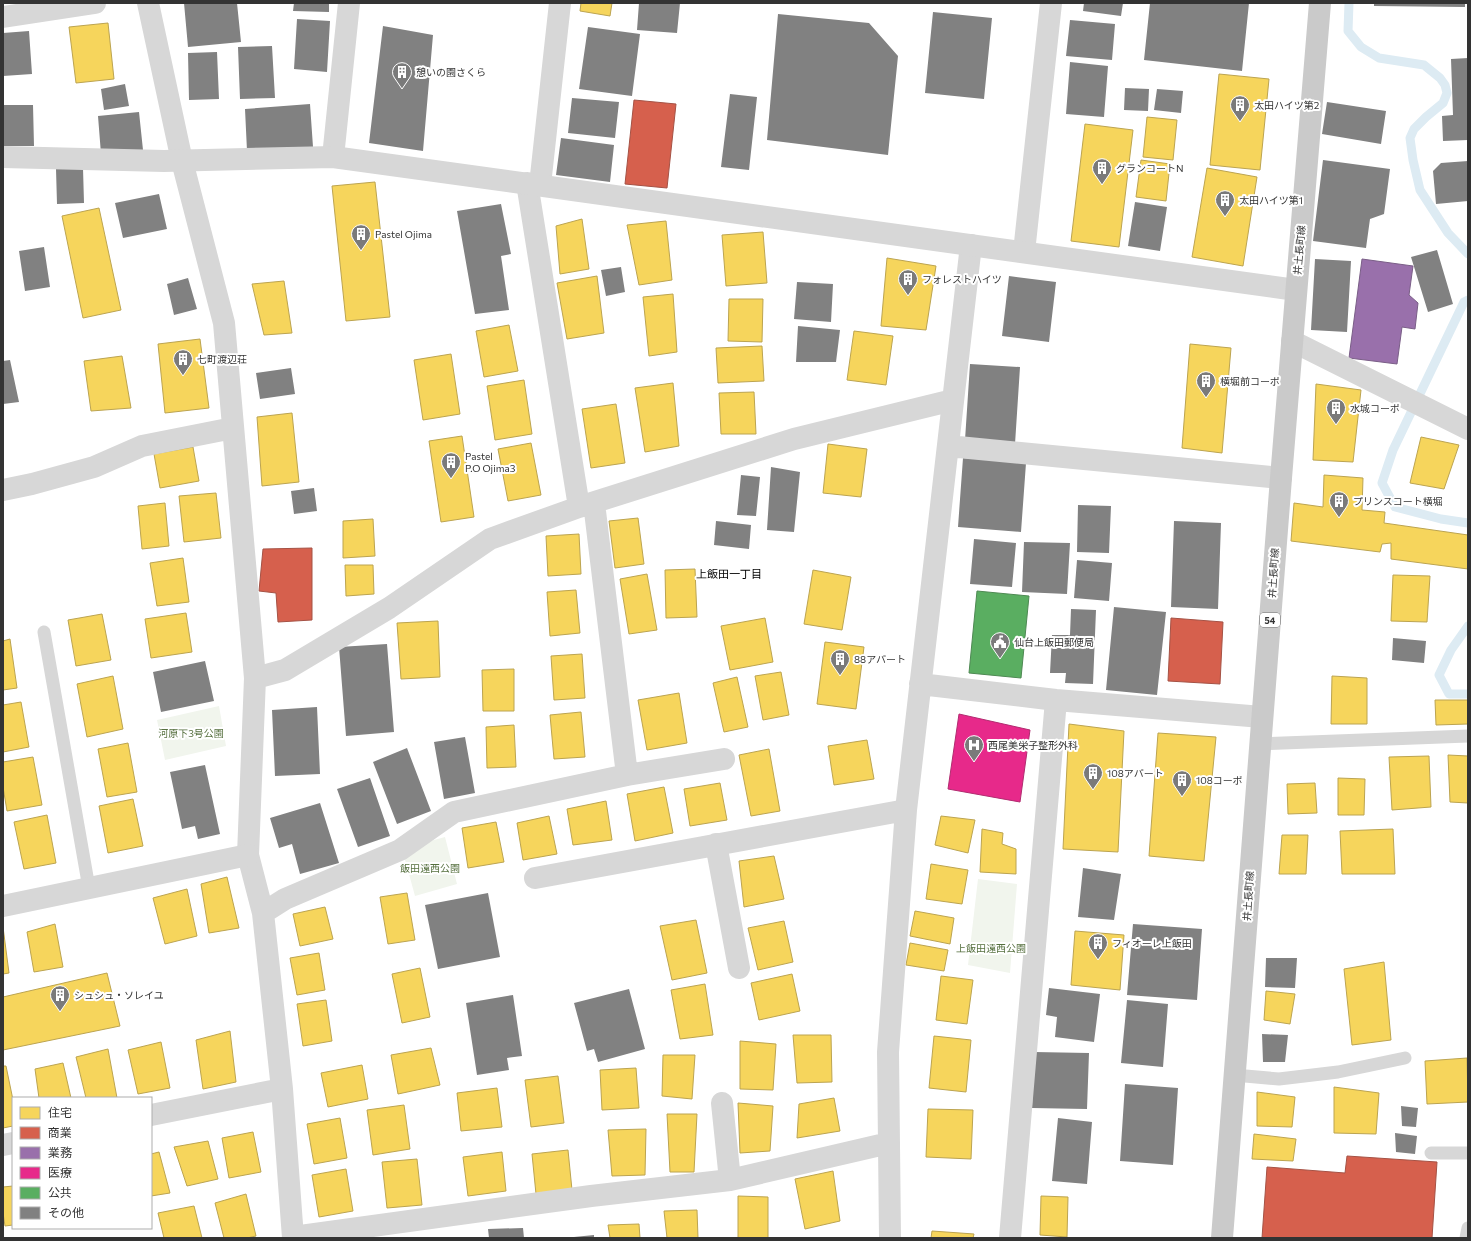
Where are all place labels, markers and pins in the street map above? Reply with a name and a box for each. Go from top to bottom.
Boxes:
building icon: 憩いの園さくら [391,61,413,89]
place label: 憩いの園さくら [416,66,486,78]
building icon: 太田ハイツ第2 [1229,94,1251,122]
place label: 太田ハイツ第2 [1254,99,1320,111]
building icon: グランコートN [1091,157,1113,185]
place label: グランコートN [1116,162,1184,174]
building icon: 太田ハイツ第1 [1214,189,1236,217]
place label: 太田ハイツ第1 [1239,194,1303,206]
building icon: Pastel Ojima [350,223,372,251]
place label: Pastel Ojima [375,228,432,240]
building icon: フォレストハイツ [897,268,919,296]
place label: フォレストハイツ [922,273,1002,285]
building icon: 七町渡辺荘 [172,348,194,376]
place label: 七町渡辺荘 [197,353,247,365]
building icon: 横堀前コーポ [1195,370,1217,398]
place label: 横堀前コーポ [1220,375,1280,387]
building icon: 水城コーポ [1325,397,1347,425]
place label: 水城コーポ [1350,402,1400,414]
place label: Pastel P.O Ojima3 [465,450,516,474]
building icon: Pastel P.O Ojima3 [440,451,462,479]
building icon: プリンスコート横堀 [1328,490,1350,518]
place label: プリンスコート横堀 [1353,495,1443,507]
public building icon: 仙台上飯田郵便局 [989,631,1011,659]
place label: 仙台上飯田郵便局 [1014,636,1094,648]
building icon: 88アパート [829,648,851,676]
place label: 88アパート [854,653,906,665]
hospital icon: 西尾美栄子整形外科 [963,734,985,762]
place label: 西尾美栄子整形外科 [988,739,1078,751]
building icon: 108アパート [1082,762,1104,790]
place label: 108アパート [1107,767,1164,779]
building icon: 108コーポ [1171,769,1193,797]
place label: 108コーポ [1196,774,1243,786]
building icon: フィオーレ上飯田 [1087,932,1109,960]
place label: フィオーレ上飯田 [1112,937,1192,949]
building icon: シュシュ・ソレイユ [49,984,71,1012]
place label: シュシュ・ソレイユ [74,989,164,1001]

